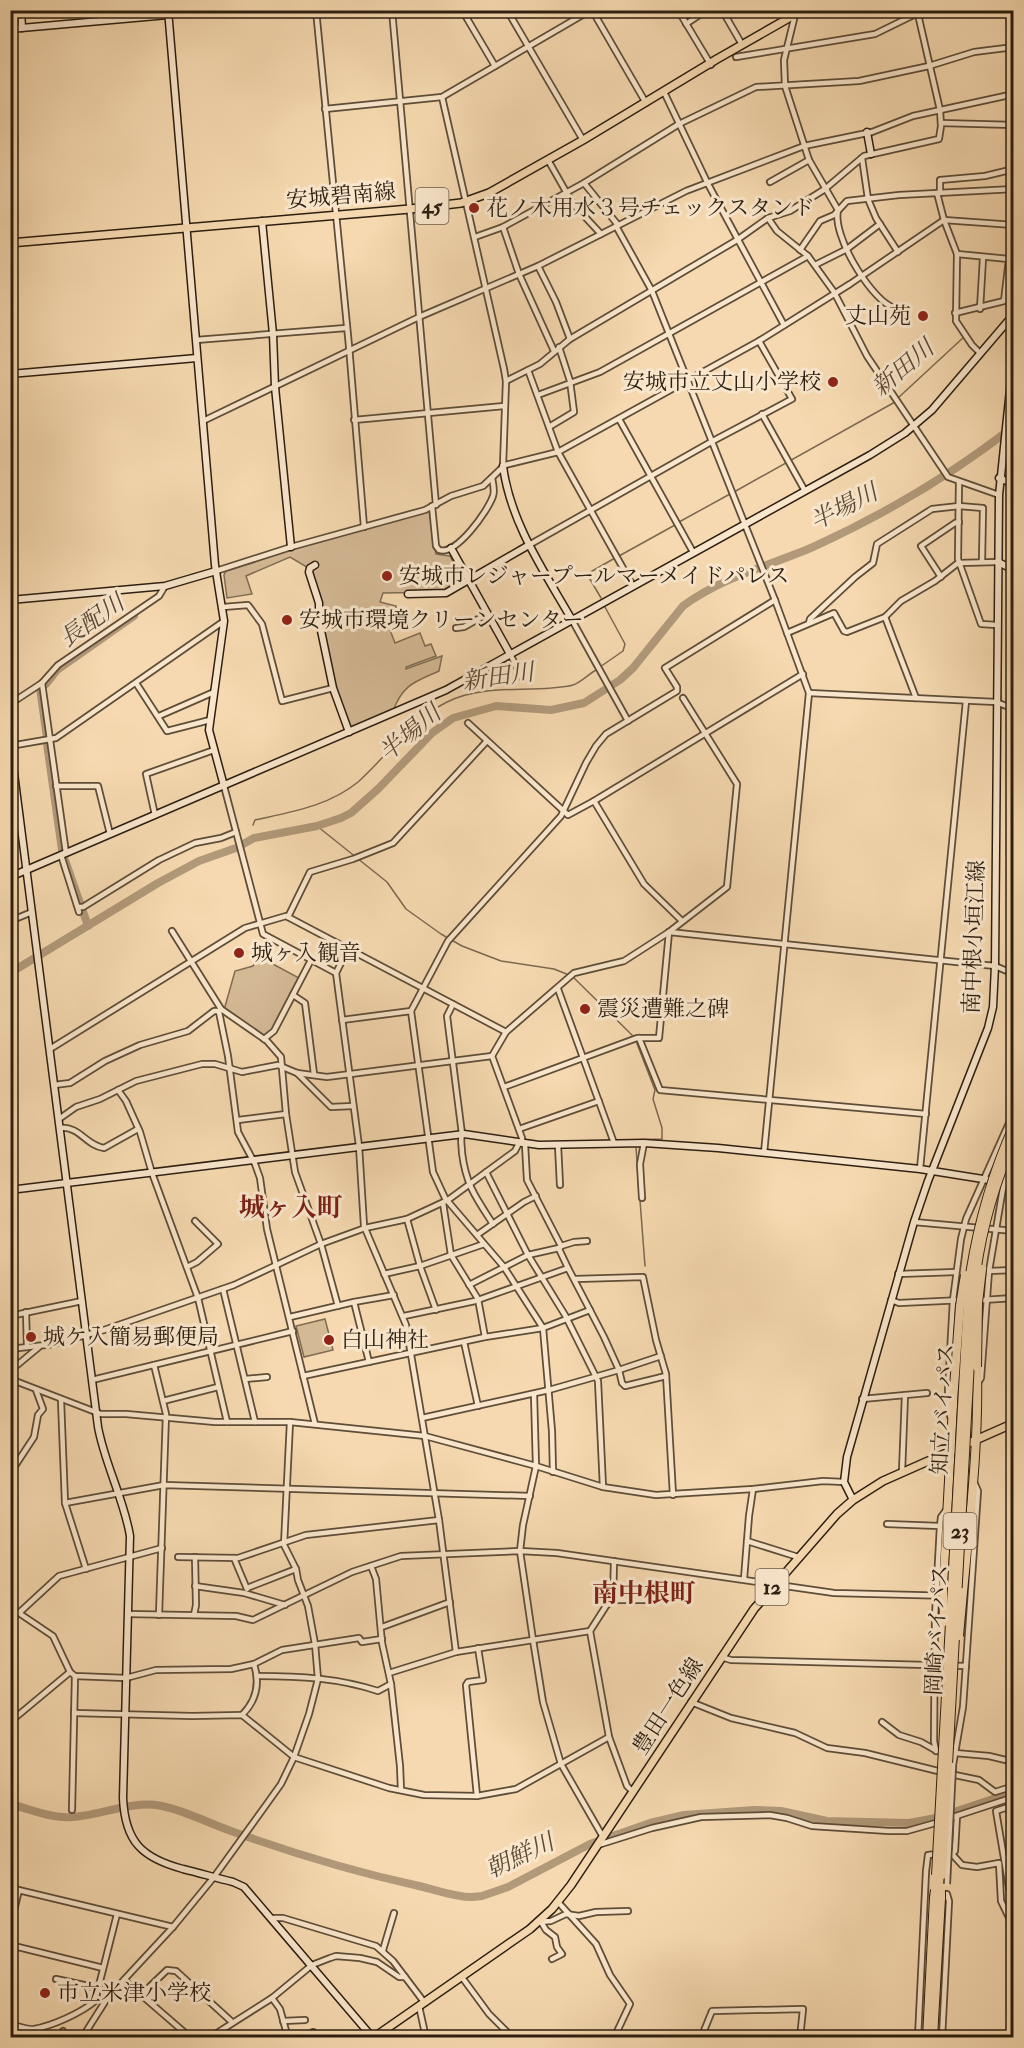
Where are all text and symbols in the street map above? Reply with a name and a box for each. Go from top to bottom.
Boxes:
street label: 安城碧南線 [285,177,397,215]
road number: 45 [416,188,448,224]
place label: 花ノ木用水３号チェックスタンド [486,194,815,222]
marker: 花ノ木用水３号チェックスタンド [467,201,481,215]
place label: 丈山苑 [845,302,911,330]
marker: 丈山苑 [916,309,930,323]
water label: 新田川 [865,331,943,403]
place label: 安城市立丈山小学校 [623,368,821,396]
marker: 安城市立丈山小学校 [826,375,840,389]
water label: 半場川 [805,475,886,537]
place label: 安城市レジャープールマーメイドパレス [399,562,789,590]
marker: 安城市レジャープールマーメイドパレス [380,569,394,583]
water label: 長配川 [54,586,133,654]
place label: 安城市環境クリーンセンター [299,606,584,634]
marker: 安城市環境クリーンセンター [280,613,294,627]
water label: 新田川 [460,656,539,697]
water label: 半場川 [372,696,450,768]
street label: 南中根小垣江線 [957,860,991,1014]
place label: 城ヶ入観音 [251,939,361,967]
marker: 城ヶ入観音 [232,946,246,960]
place label: 震災遭難之碑 [597,995,729,1023]
marker: 震災遭難之碑 [578,1002,592,1016]
district label: 城ヶ入町 [239,1192,343,1224]
place label: 城ケ入簡易郵便局 [43,1323,219,1351]
place label: 白山神社 [341,1326,429,1354]
marker: 城ケ入簡易郵便局 [24,1330,38,1344]
marker: 白山神社 [322,1333,336,1347]
street label: 知立バイパス [926,1343,960,1475]
road number: 23 [944,1513,976,1549]
street label: 岡崎バイパス [920,1564,954,1696]
road number: 12 [756,1569,788,1605]
district label: 南中根町 [592,1578,696,1610]
street label: 豊田一色線 [626,1652,710,1760]
water label: 朝鮮川 [481,1825,562,1885]
place label: 市立米津小学校 [57,1979,211,2007]
marker: 市立米津小学校 [38,1986,52,2000]

